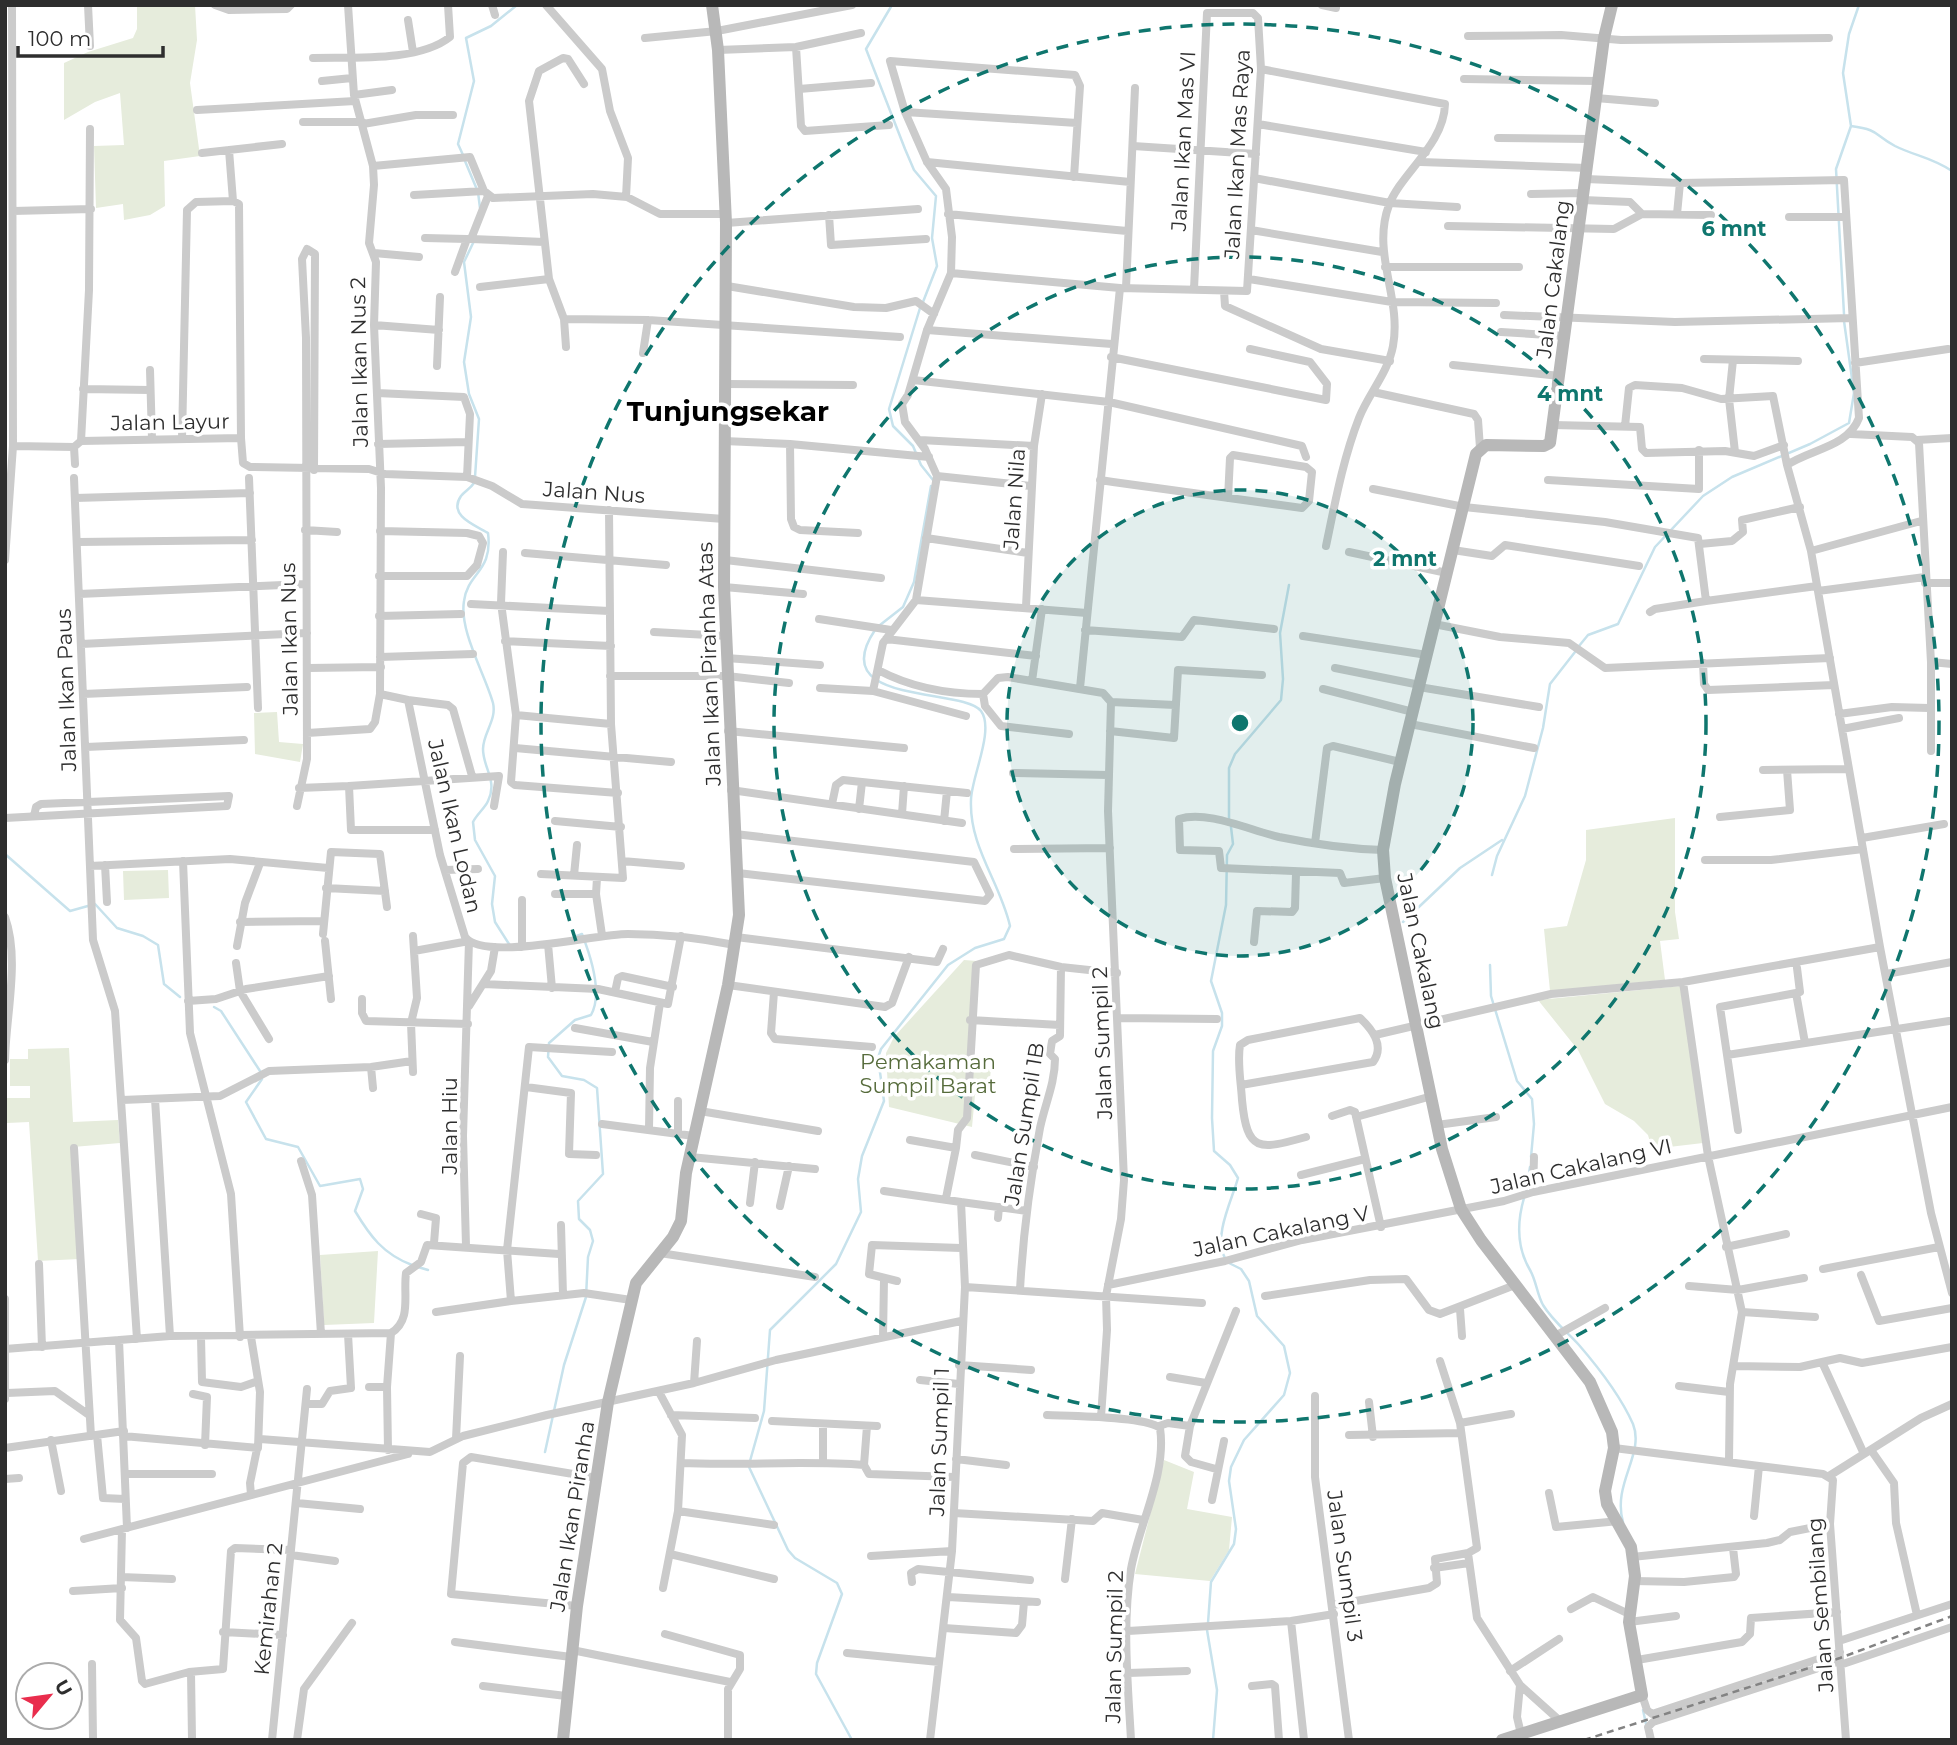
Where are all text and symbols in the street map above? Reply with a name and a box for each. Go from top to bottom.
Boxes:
scale bar [18,14,163,58]
text: 100 m [28,26,91,51]
street label: Jalan Ikan Mas Raya [1219,48,1255,261]
street label: Jalan Ikan Mas VI [1166,50,1200,233]
street label: Jalan Cakalang [1531,199,1575,360]
text: 6 mnt [1702,216,1767,241]
street label: Jalan Ikan Nus 2 [345,277,373,448]
text: 4 mnt [1537,381,1603,406]
district label: Tunjungsekar [627,394,829,428]
street label: Jalan Layur [109,408,230,436]
street label: Jalan Nila [998,448,1030,551]
street label: Jalan Nus [541,476,646,508]
street label: Jalan Ikan Piranha Atas [692,542,726,787]
text: 2 mnt [1373,546,1437,571]
street label: Jalan Ikan Nus [275,562,303,717]
street label: Jalan Ikan Paus [51,608,81,773]
centre of rings [1228,711,1252,735]
street label: Jalan Ikan Lodan [423,736,487,915]
street label: Jalan Cakalang [1392,870,1450,1031]
street label: Jalan Sumpil 2 [1087,966,1117,1121]
street label: Jalan Sumpil 1B [999,1041,1049,1208]
park label: Pemakaman Sumpil Barat [859,1049,997,1098]
street label: Jalan Hiu [437,1077,462,1176]
street label: Jalan Cakalang VI [1487,1133,1674,1199]
street label: Jalan Cakalang V [1190,1200,1372,1262]
street label: Jalan Sumpil 1 [924,1367,954,1518]
street label: Jalan Ikan Piranha [544,1419,599,1614]
street label: Jalan Sumpil 3 [1322,1488,1368,1643]
street label: Jalan Sembilang [1801,1517,1839,1694]
street label: Kemirahan 2 [249,1541,287,1677]
street label: Jalan Sumpil 2 [1100,1570,1128,1725]
north arrow [14,1661,84,1731]
text: U [50,1676,77,1700]

